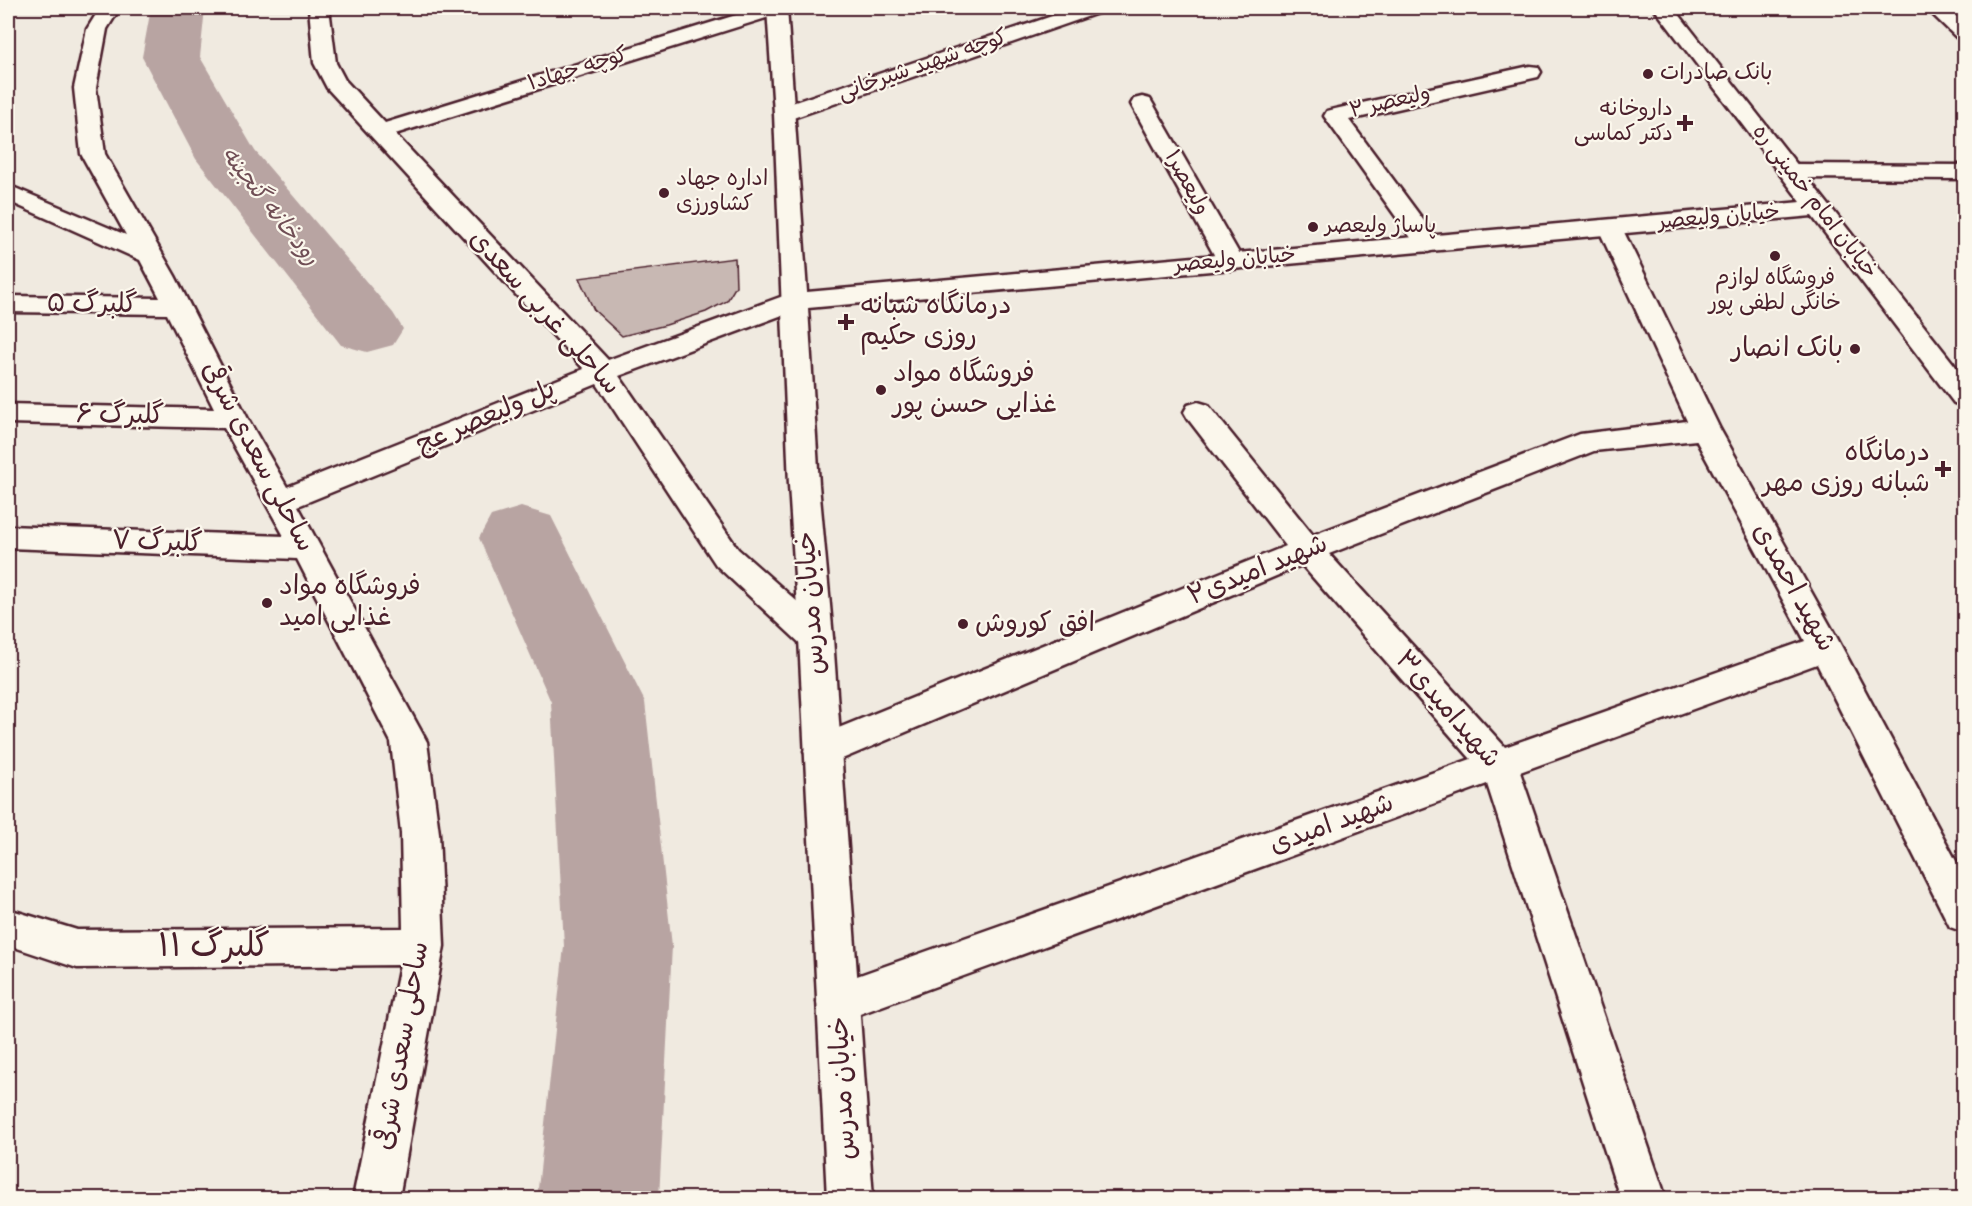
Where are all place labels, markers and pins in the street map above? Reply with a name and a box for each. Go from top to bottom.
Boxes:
place label: بانک صادرات [1660,58,1772,90]
marker: بانک صادرات [1641,67,1655,81]
place label: داروخانه دکتر کماسی [1574,94,1673,151]
marker: داروخانه دکتر کماسی [1678,116,1692,130]
place label: اداره جهاد کشاورزی [676,164,768,221]
marker: اداره جهاد کشاورزی [657,186,671,200]
place label: پاساژ ولیعصر [1323,211,1436,243]
marker: پاساژ ولیعصر [1306,220,1320,234]
marker: فروشگاه لوازم خانگی لطفی پور [1768,249,1782,263]
place label: فروشگاه لوازم خانگی لطفی پور [1707,263,1841,320]
place label: درمانگاه شبانه روزی حکیم [860,287,1012,357]
marker: درمانگاه شبانه روزی حکیم [837,313,855,331]
place label: بانک انصار [1730,330,1843,369]
marker: بانک انصار [1848,342,1862,356]
place label: فروشگاه مواد غذایی حسن پور [891,355,1057,425]
marker: فروشگاه مواد غذایی حسن پور [874,383,888,397]
place label: درمانگاه شبانه روزی مهر [1761,434,1930,504]
marker: درمانگاه شبانه روزی مهر [1934,460,1952,478]
place label: فروشگاه مواد غذایی امید [279,568,421,638]
marker: فروشگاه مواد غذایی امید [260,596,274,610]
place label: افق کوروش [975,605,1095,644]
marker: افق کوروش [956,617,970,631]

